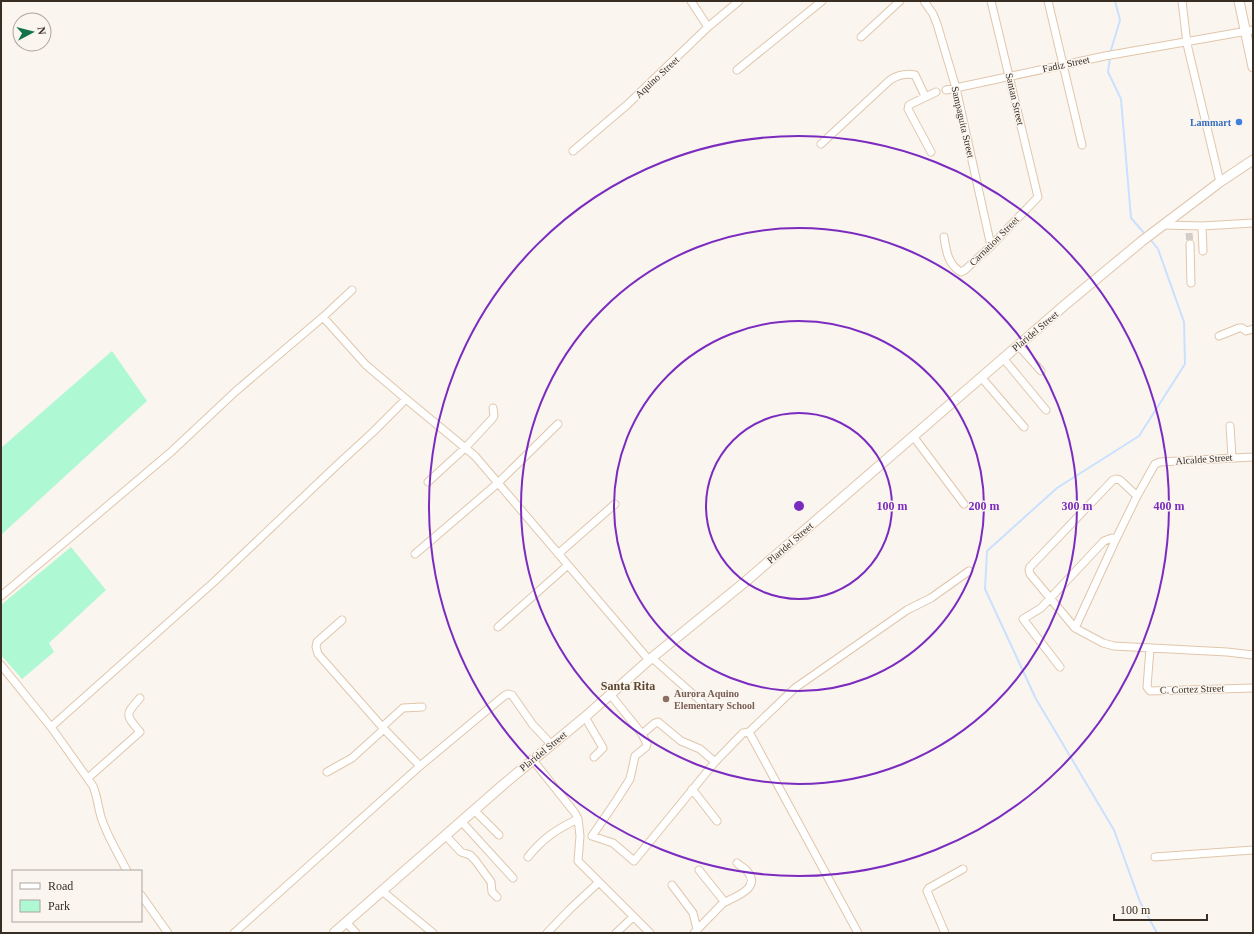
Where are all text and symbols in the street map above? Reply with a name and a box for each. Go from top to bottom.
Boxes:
north arrow [12,12,52,52]
text: N [35,26,48,36]
street label: Aquino Street [633,54,681,100]
street label: Fadiz Street [1041,54,1091,74]
street label: Santan Street [1004,72,1026,126]
street label: Sampaguita Street [949,85,977,159]
place label: Lammart [1190,117,1232,128]
marker: Lammart [1234,117,1244,127]
street label: Carnation Street [967,214,1021,268]
street label: Plaridel Street [1010,308,1061,354]
street label: Alcalde Street [1175,452,1233,466]
centre of rings [792,499,806,513]
text: 100 m [877,499,908,513]
text: 200 m [969,499,1000,513]
text: 300 m [1062,499,1093,513]
text: 400 m [1154,499,1185,513]
street label: Plaridel Street [765,520,815,566]
district label: Santa Rita [601,679,655,693]
street label: C. Cortez Street [1160,682,1224,696]
place label: Aurora Aquino Elementary School [674,688,755,711]
marker: Aurora Aquino Elementary School [661,694,671,704]
street label: Plaridel Street [517,729,569,773]
legend [12,870,142,922]
text: Road [48,879,73,893]
scale bar [1114,896,1207,922]
text: Park [48,899,70,913]
text: 100 m [1120,903,1151,917]

